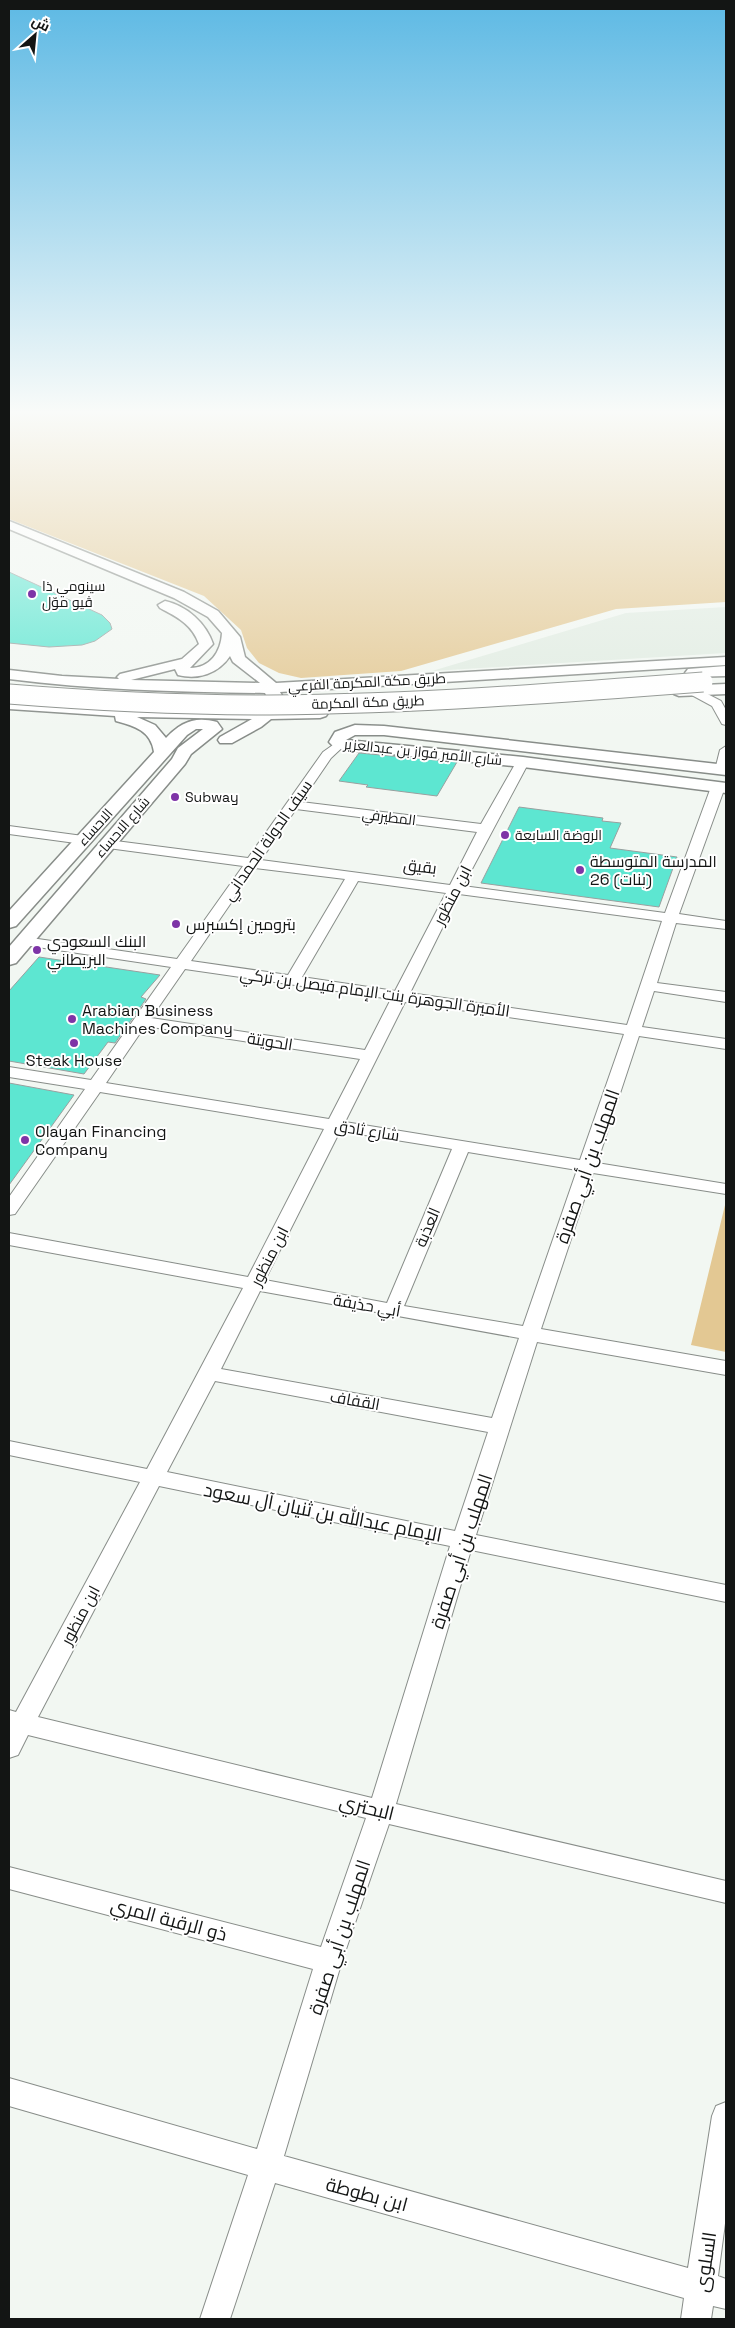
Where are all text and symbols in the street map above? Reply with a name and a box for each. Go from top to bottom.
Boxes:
north arrow [10,10,60,60]
text: ش [29,11,53,36]
place label: سينومي ذا ڤيو موّل [42,577,105,611]
marker: سينومي ذا ڤيو موّل [26,588,38,600]
street label: طريق مكة المكرمة الفرعي [288,669,447,698]
street label: طريق مكة المكرمة [311,691,425,713]
street label: شارع الأمير فواز بن عبدالعزير [342,735,503,769]
street label: سيف الدولة الحمداني [218,776,320,907]
place label: Subway [185,788,239,806]
marker: Subway [169,791,181,803]
street label: شارع الاحساء [91,793,153,861]
street label: الاحساء [73,805,117,849]
street label: المطيرفي [361,805,417,832]
place label: الروضة السابعة [515,826,602,844]
marker: الروضة السابعة [499,829,511,841]
place label: المدرسة المتوسطة 26 (بنات) [590,851,717,890]
street label: بقيق [402,854,438,879]
street label: ابن منظور [428,862,476,930]
marker: المدرسة المتوسطة 26 (بنات) [574,864,586,876]
place label: بترومين إكسبرس [186,914,296,935]
marker: بترومين إكسبرس [170,918,182,930]
place label: البنك السعودي البريطاني [47,931,146,973]
marker: البنك السعودي البريطاني [31,944,43,956]
street label: الأميرة الجوهرة بنت الإمام فيصل بن تركي [238,963,511,1025]
place label: Arabian Business Machines Company [82,1000,233,1039]
marker: Arabian Business Machines Company [66,1013,78,1025]
street label: الحويتة [246,1028,294,1055]
marker: Steak House [68,1037,80,1049]
place label: Steak House [26,1050,122,1071]
street label: المهلب بن أبي صفرة [549,1086,627,1247]
street label: شارع ثادق [333,1115,401,1147]
place label: Olayan Financing Company [35,1121,166,1160]
marker: Olayan Financing Company [19,1134,31,1146]
street label: العذبة [410,1204,445,1250]
street label: ابن منظور [245,1223,293,1291]
street label: أبي حذيفة [331,1289,402,1325]
street label: القفاف [328,1386,382,1415]
street label: المهلب بن أبي صفرة [425,1470,500,1632]
street label: الإمام عبدالله بن ثنيان آل سعود [201,1477,444,1549]
street label: ابن منظور [56,1582,105,1649]
street label: البحتري [336,1789,397,1828]
street label: المهلب بن أبي صفرة [303,1856,378,2018]
street label: ذو الرقبة المري [107,1892,230,1949]
street label: ابن بطوطة [323,2172,411,2217]
street label: السلوى [689,2230,722,2294]

